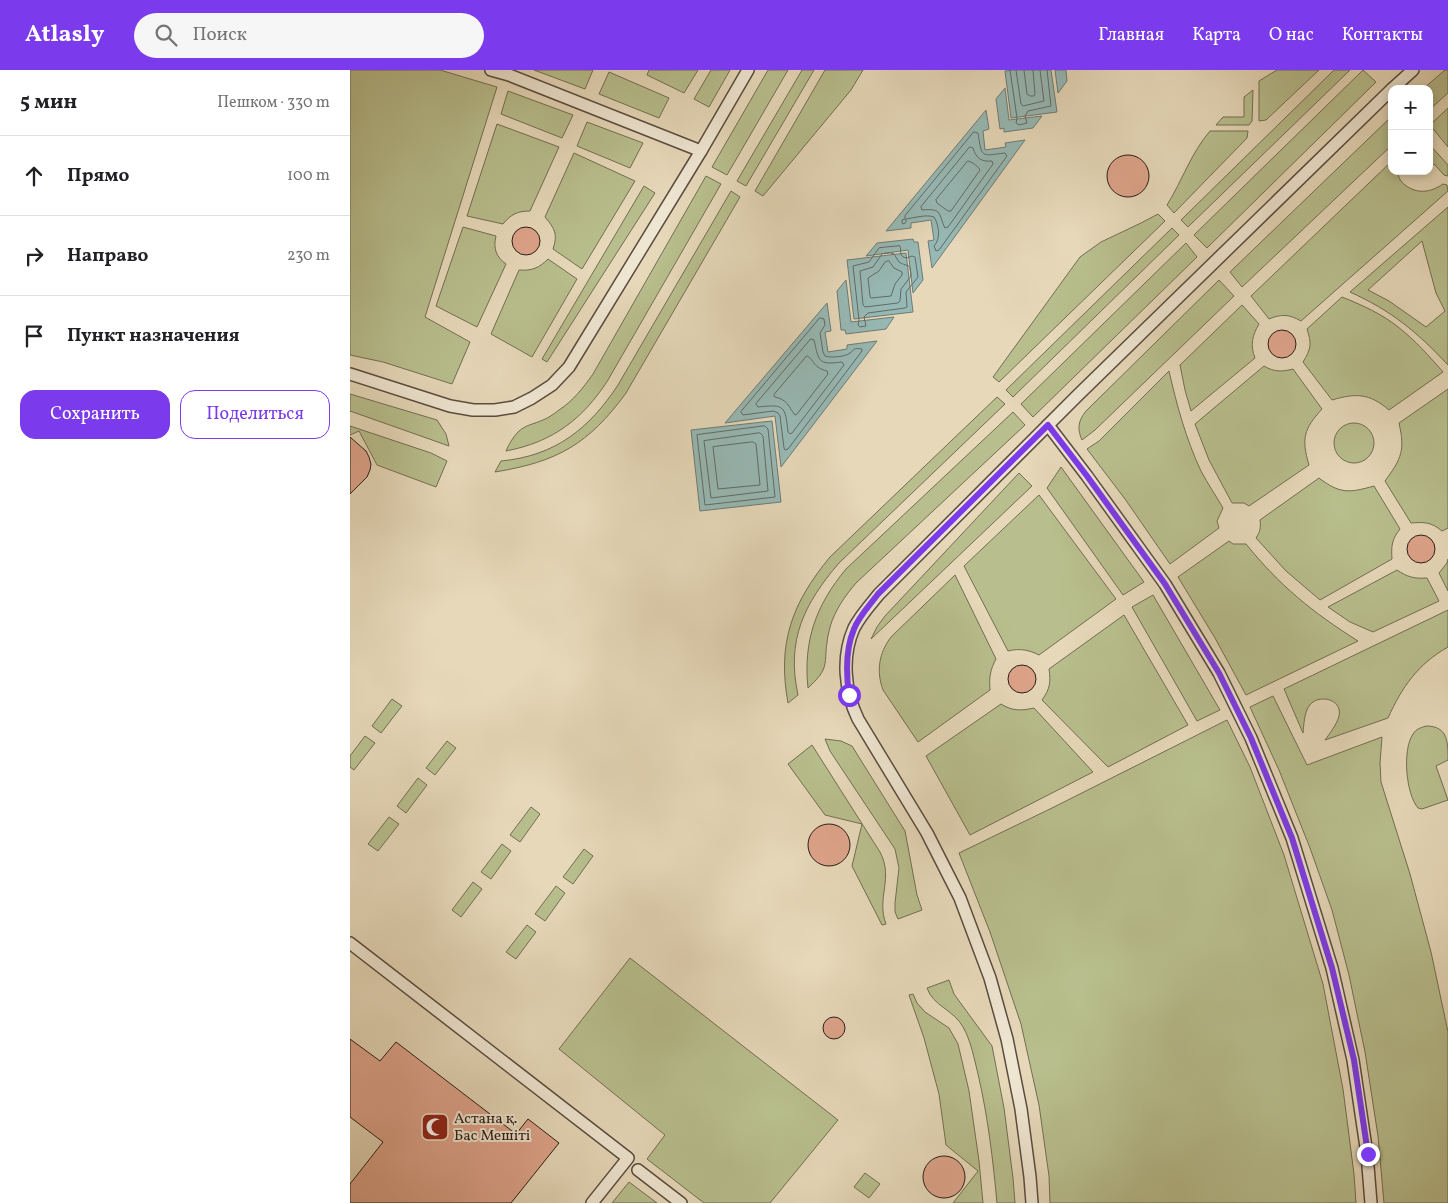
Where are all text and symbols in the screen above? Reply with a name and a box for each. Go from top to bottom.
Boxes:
search box [134,13,484,58]
text: Atlasly [25,18,104,52]
icon: search [152,21,180,49]
text: Поиск [192,22,247,48]
text: Главная [1098,23,1164,48]
text: Карта [1192,23,1241,48]
text: О нас [1269,23,1314,48]
text: Контакты [1342,23,1423,48]
map controls [1388,85,1433,175]
button: + [1388,85,1433,130]
text: 5 мин [20,88,77,117]
text: Пешком · 330 m [217,92,330,114]
button: − [1388,130,1433,175]
icon: ahead [20,162,48,190]
text: Прямо [67,163,129,189]
text: 100 m [287,165,330,187]
icon: right [20,242,48,270]
text: Направо [67,243,149,269]
text: 230 m [287,245,330,267]
icon: arrive [20,322,48,350]
text: Пункт назначения [67,323,240,349]
button: Сохранить [20,390,170,439]
button: Поделиться [180,390,330,439]
route start [838,684,861,707]
place label: Астана қ. Бас Мешіті [454,1109,530,1147]
mosque icon: Астана қ. Бас Мешіті [420,1112,450,1142]
route end [1357,1143,1380,1166]

